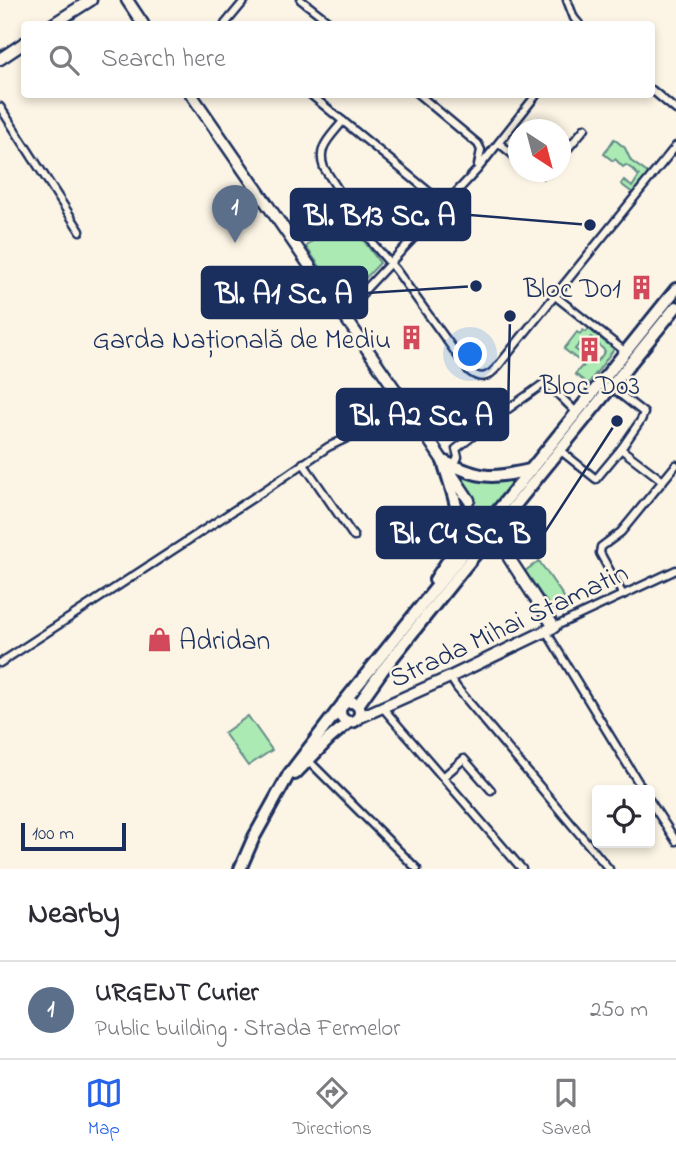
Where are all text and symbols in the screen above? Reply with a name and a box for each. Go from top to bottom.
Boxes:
search box [21,21,655,98]
icon: search [45,41,83,79]
text: Search here [101,41,226,79]
north arrow [508,119,571,182]
pin: 1 [212,185,258,243]
callout: Bl. B13 Sc. A [291,189,470,240]
text: Bl. B13 Sc. A [302,196,456,240]
callout: Bl. A1 Sc. A [202,267,367,318]
place label: Bloc D01 [523,270,621,311]
building icon: Bloc D01 [627,273,655,301]
text: Bl. A1 Sc. A [213,274,353,318]
place label: Garda Națională de Mediu [92,321,391,362]
building icon: Garda Națională de Mediu [397,324,425,352]
building icon: Bloc D03 [576,336,604,364]
your location [453,337,487,371]
place label: Bloc D03 [539,367,640,408]
callout: Bl. A2 Sc. A [337,389,508,440]
text: Bl. A2 Sc. A [349,396,493,440]
callout: Bl. C4 Sc. B [377,507,545,558]
text: Bl. C4 Sc. B [389,514,531,558]
street label: Strada Mihai Stamatin [383,554,636,701]
place label: Adridan [179,622,270,663]
shop icon: Adridan [145,625,173,653]
map controls [592,785,655,848]
button: locate [592,785,655,848]
scale bar [21,820,126,852]
text: 100 m [32,821,74,848]
text: Nearby [28,893,120,937]
text: URGENT Curier [95,975,259,1013]
text: 1 [47,994,55,1027]
text: 250 m [590,994,648,1027]
text: Public building · Strada Fermelor [95,1013,400,1046]
tab: Map [85,1074,123,1143]
tab: Directions [293,1074,372,1143]
tab: Saved [542,1074,591,1143]

